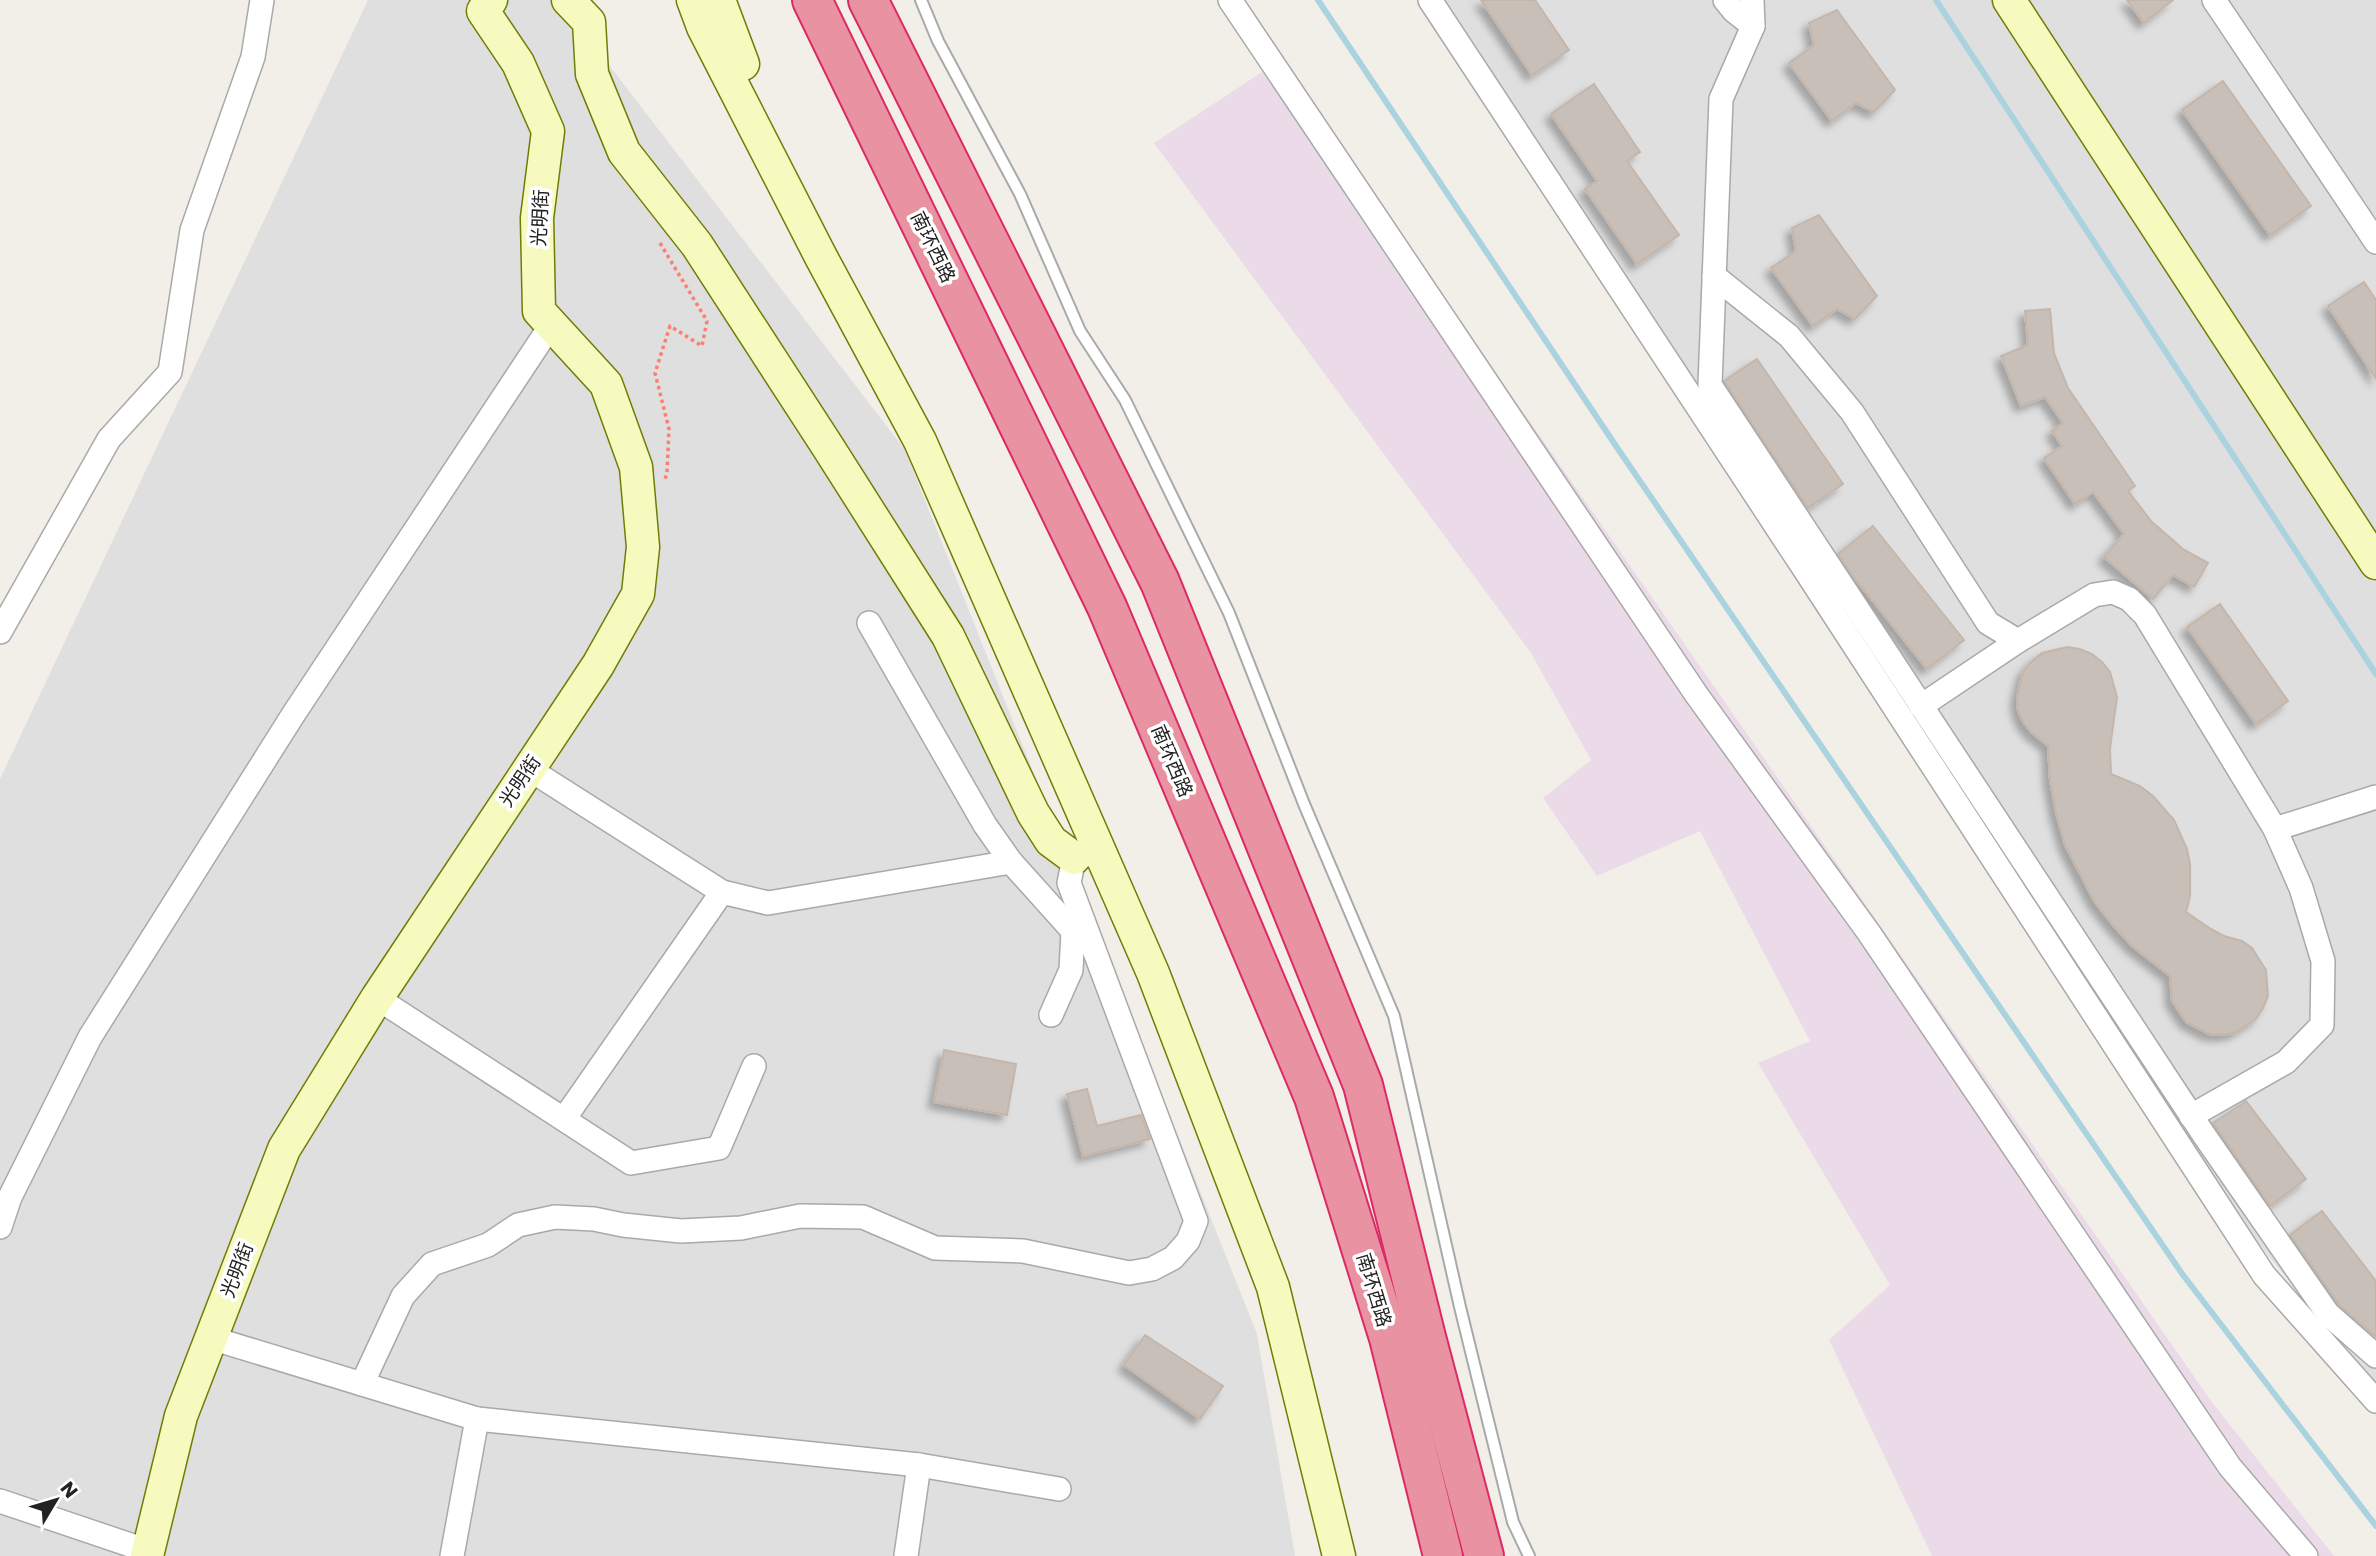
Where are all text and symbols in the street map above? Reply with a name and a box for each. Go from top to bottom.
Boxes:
street label: 光明街 [525,189,555,247]
street label: 南环西路 [904,207,962,287]
street label: 南环西路 [1145,721,1199,801]
street label: 光明街 [493,750,547,812]
street label: 光明街 [214,1239,260,1301]
street label: 南环西路 [1350,1250,1398,1330]
north arrow [21,1465,91,1535]
text: N [54,1476,84,1504]

